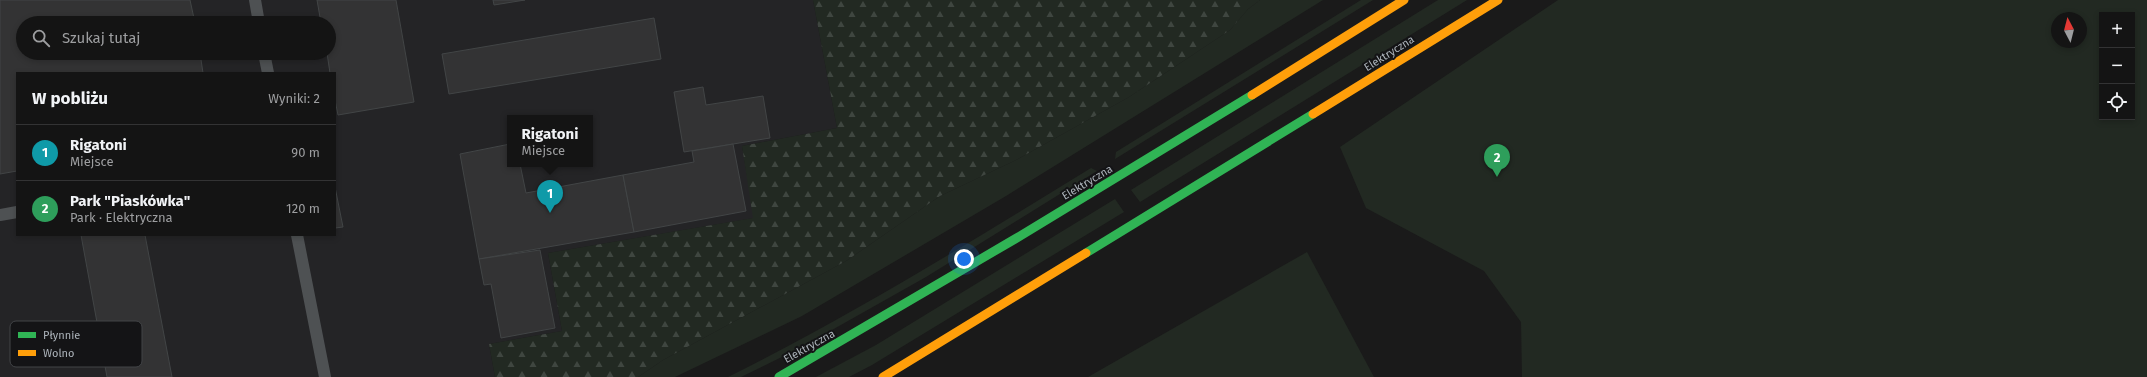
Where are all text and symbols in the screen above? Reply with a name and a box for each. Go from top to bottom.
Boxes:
north arrow [2051,12,2087,48]
map controls [2099,12,2135,120]
button: + [2099,12,2135,48]
search box [16,16,336,60]
icon: search [30,27,52,49]
text: Szukaj tutaj [62,29,140,47]
street label: Elektryczna [1362,33,1417,74]
button: − [2099,48,2135,84]
button: locate [2099,84,2135,120]
text: W pobliżu [32,88,108,109]
text: Wyniki: 2 [268,91,320,106]
popup [507,115,593,167]
text: Rigatoni [522,125,578,143]
text: Rigatoni [70,136,127,154]
text: Miejsce [522,143,565,158]
pin: 2 [1484,144,1510,177]
text: 1 [42,145,48,160]
text: 90 m [291,145,320,160]
text: Miejsce [70,154,114,169]
street label: Elektryczna [1060,162,1115,203]
pin: 1 [537,180,563,213]
text: Park "Piaskówka" [70,192,190,210]
text: 2 [42,201,48,216]
text: 120 m [286,201,320,216]
text: Park · Elektryczna [70,210,173,225]
your location [954,249,974,269]
legend [10,321,142,367]
street label: Elektryczna [781,327,837,366]
text: Płynnie [43,329,80,342]
text: Wolno [43,347,75,360]

